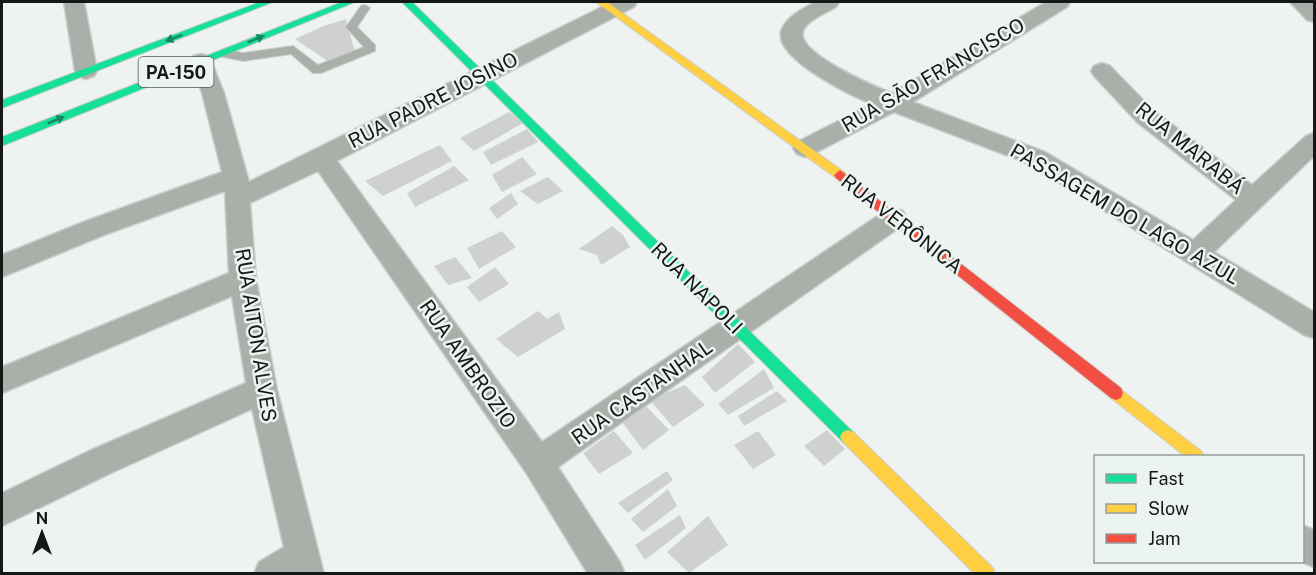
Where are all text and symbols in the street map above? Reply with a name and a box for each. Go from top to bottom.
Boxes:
street label: RUA SÃO FRANCISCO [837,12,1029,137]
one-way arrow [165,33,183,43]
one-way arrow [247,34,265,43]
street label: RUA PADRE JOSINO [344,47,522,153]
road number: PA-150 [138,57,213,87]
street label: RUA MARABÁ [1131,96,1250,199]
one-way arrow [47,115,65,125]
street label: PASSAGEM DO LAGO AZUL [1006,138,1244,290]
street label: RUA VERÔNICA [836,169,968,279]
street label: RUA NAPOLI [646,237,748,339]
street label: RUA AITON ALVES [230,246,282,424]
street label: RUA AMBROZIO [415,295,521,433]
street label: RUA CASTANHAL [567,334,717,450]
legend [1094,455,1304,563]
text: Fast [1148,468,1184,489]
text: Slow [1148,498,1189,519]
north arrow [12,503,72,563]
text: N [36,509,48,528]
text: Jam [1148,528,1181,549]

